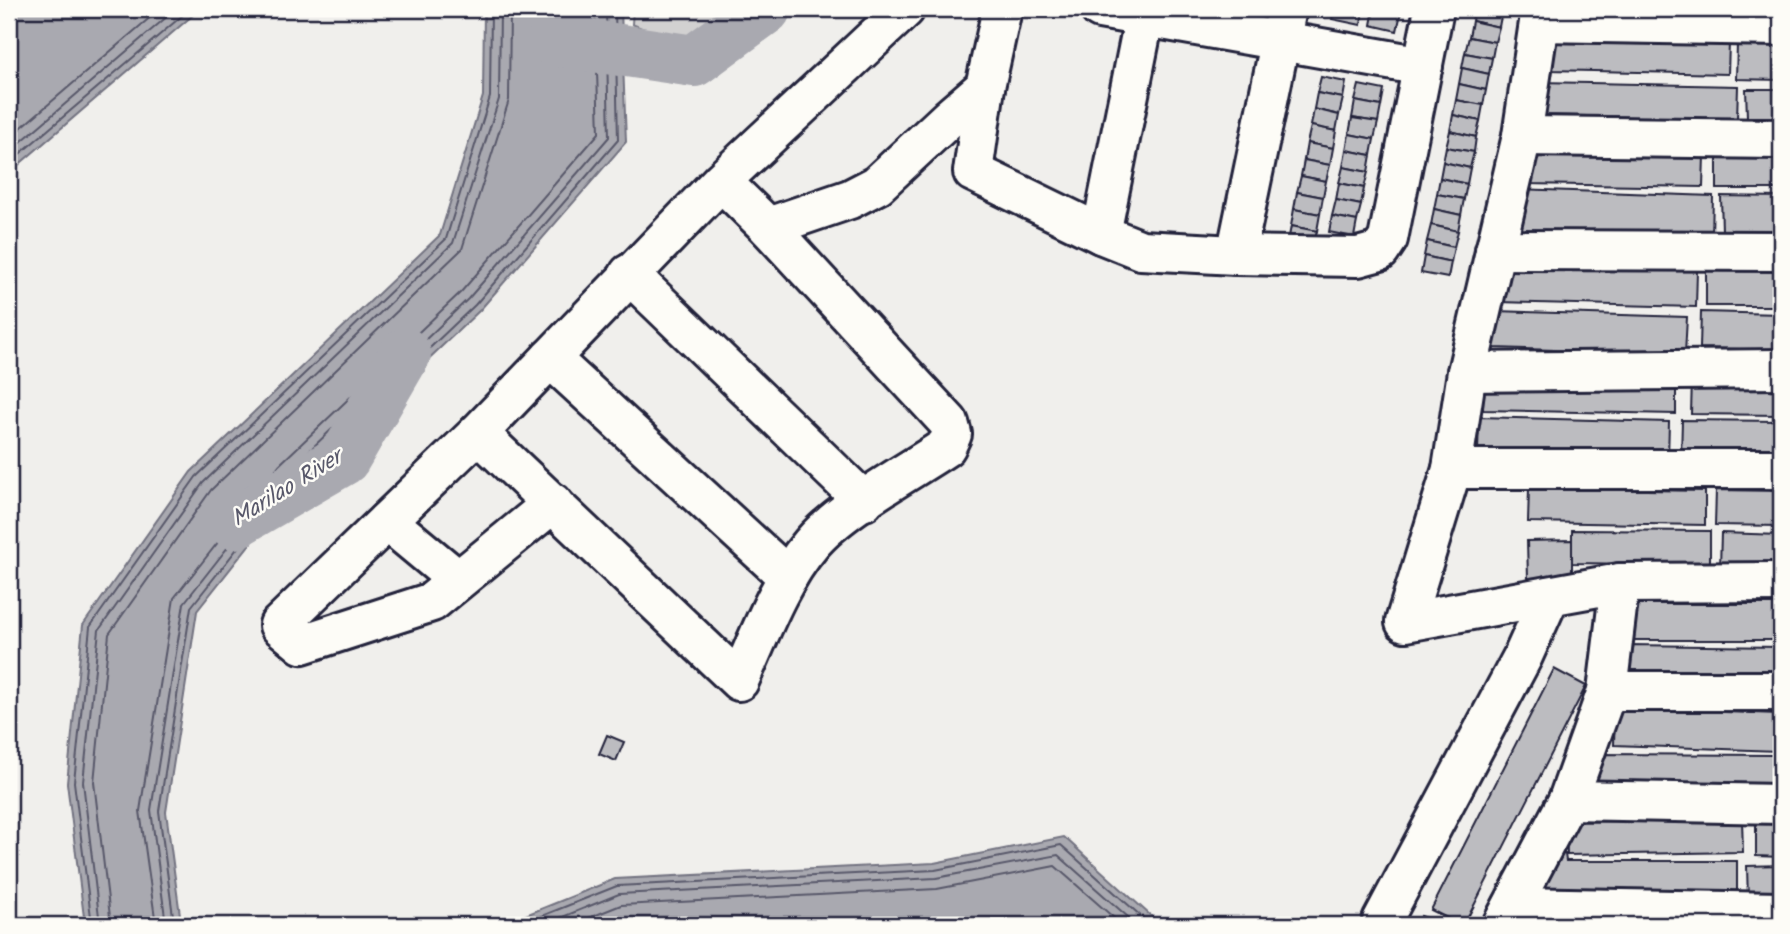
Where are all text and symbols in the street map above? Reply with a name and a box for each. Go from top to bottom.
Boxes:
water label: Marilao River [225,438,353,537]

